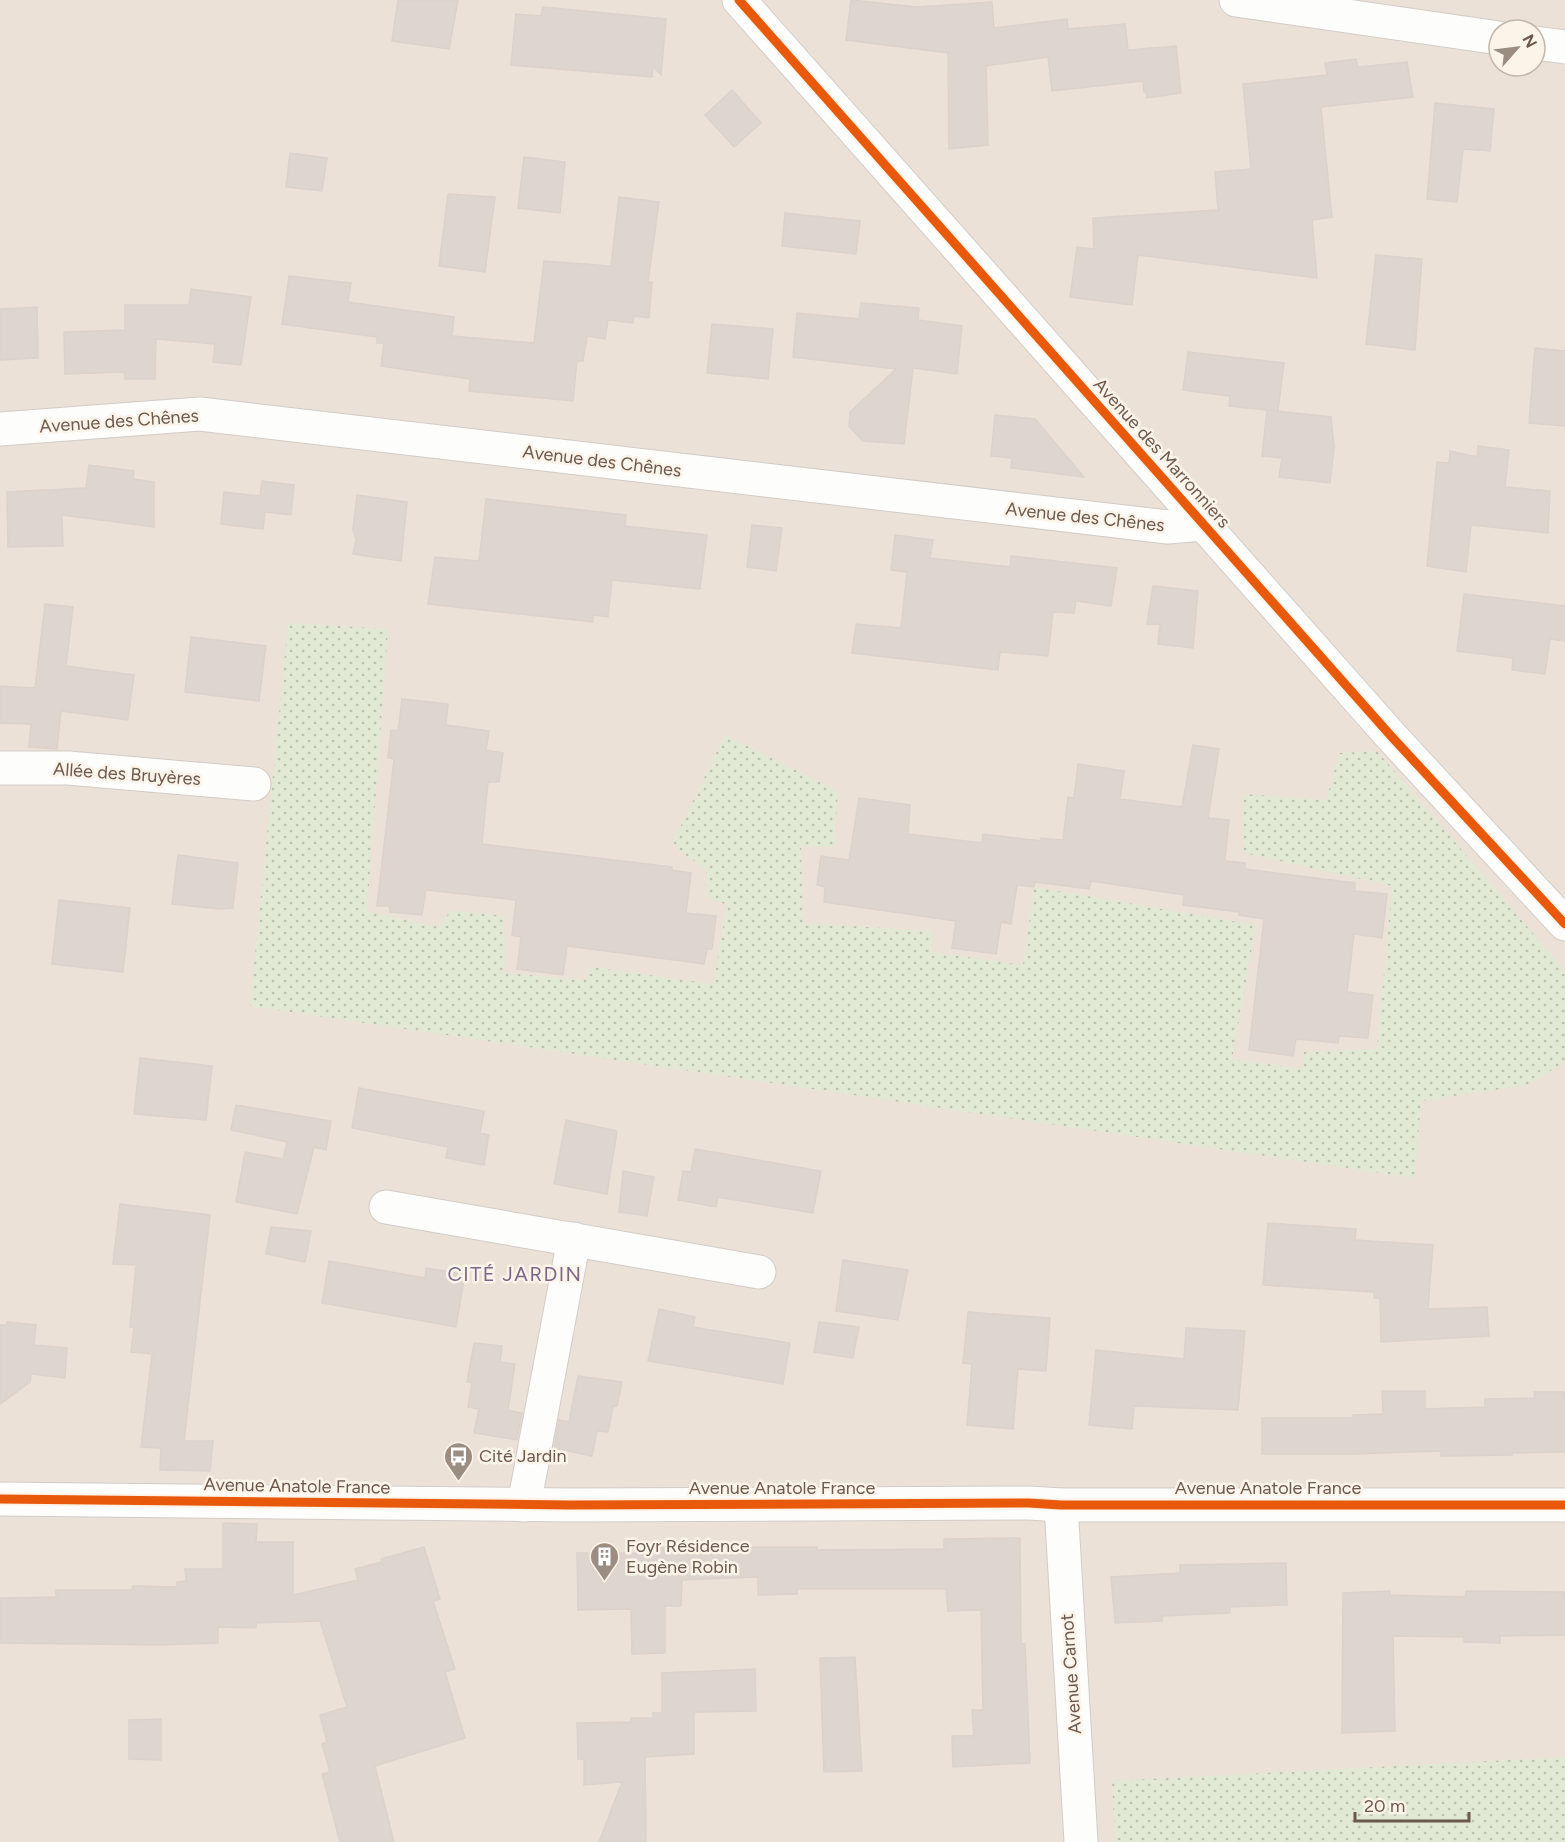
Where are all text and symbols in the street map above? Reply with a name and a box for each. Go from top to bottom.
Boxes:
north arrow [1487,18,1547,78]
text: N [1519,31,1541,51]
street label: Avenue des Marronniers [1089,374,1235,532]
street label: Avenue des Chênes [39,404,199,438]
street label: Avenue des Chênes [521,440,683,482]
street label: Avenue des Chênes [1004,498,1166,536]
street label: Allée des Bruyères [52,758,202,790]
district label: CITÉ JARDIN [447,1262,583,1286]
bus stop icon: Cité Jardin [442,1440,474,1482]
place label: Cité Jardin [479,1445,567,1467]
street label: Avenue Anatole France [204,1473,391,1499]
street label: Avenue Anatole France [689,1477,875,1499]
street label: Avenue Anatole France [1175,1477,1361,1499]
place label: Foyr Résidence Eugène Robin [626,1535,750,1578]
building icon: Foyr Résidence Eugène Robin [589,1540,621,1582]
street label: Avenue Carnot [1056,1613,1086,1735]
scale bar [1355,1785,1469,1823]
text: 20 m [1364,1795,1405,1817]

